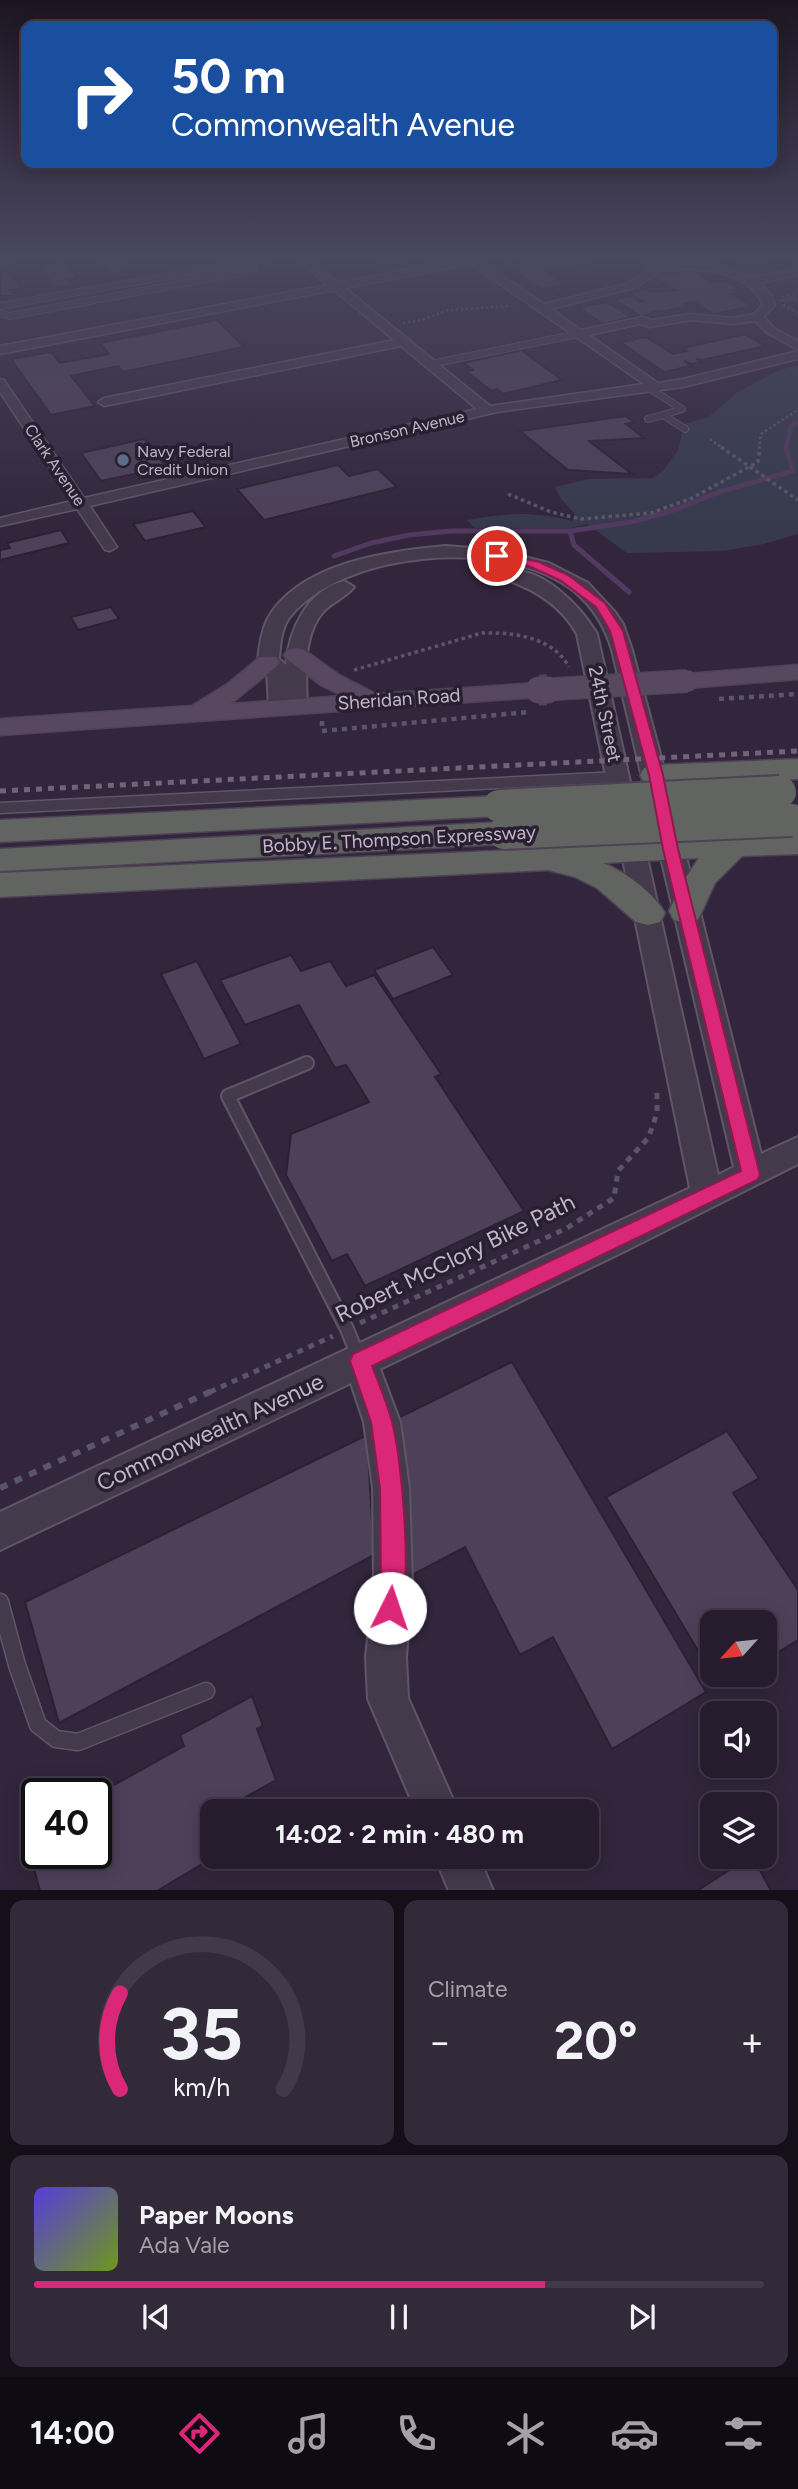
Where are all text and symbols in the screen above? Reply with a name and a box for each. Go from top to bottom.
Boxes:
text: 50 m [171,46,286,105]
icon: right [56,49,147,140]
text: Commonwealth Avenue [171,106,515,144]
street label: Bronson Avenue [348,407,466,451]
street label: Clark Avenue [21,421,89,510]
place label: Navy Federal Credit Union [137,442,231,479]
marker: Navy Federal Credit Union [115,452,131,468]
pin [467,526,527,586]
icon: arrive [478,537,516,575]
street label: 24th Street [584,664,626,764]
street label: Sheridan Road [337,683,461,715]
street label: Bobby E. Thompson Expressway [262,820,536,858]
street label: Robert McClory Bike Path [331,1188,579,1328]
street label: Commonwealth Avenue [92,1367,328,1497]
position arrow [353,1571,427,1645]
north arrow [700,1610,777,1687]
map controls [700,1610,777,1869]
button: sound [700,1701,777,1778]
speed limit sign: 40 [21,1778,112,1869]
button: layers [700,1792,777,1869]
text: 14:02 · 2 min · 480 m [275,1818,524,1850]
text: Climate [428,1975,507,2003]
text: 35 [161,1990,243,2077]
text: 20° [554,2010,638,2072]
text: − [428,2019,452,2065]
text: + [740,2019,764,2065]
text: km/h [173,2071,231,2101]
text: Paper Moons [139,2199,294,2231]
text: Ada Vale [139,2231,230,2259]
icon: previous [137,2298,175,2336]
icon: pause [380,2298,418,2336]
icon: next [623,2298,661,2336]
icon: directions [175,2409,224,2458]
icon: music [284,2409,333,2458]
icon: phone [392,2409,441,2458]
icon: climate [501,2409,550,2458]
icon: car [610,2409,659,2458]
icon: filters [719,2409,768,2458]
text: 14:00 [30,2414,115,2452]

